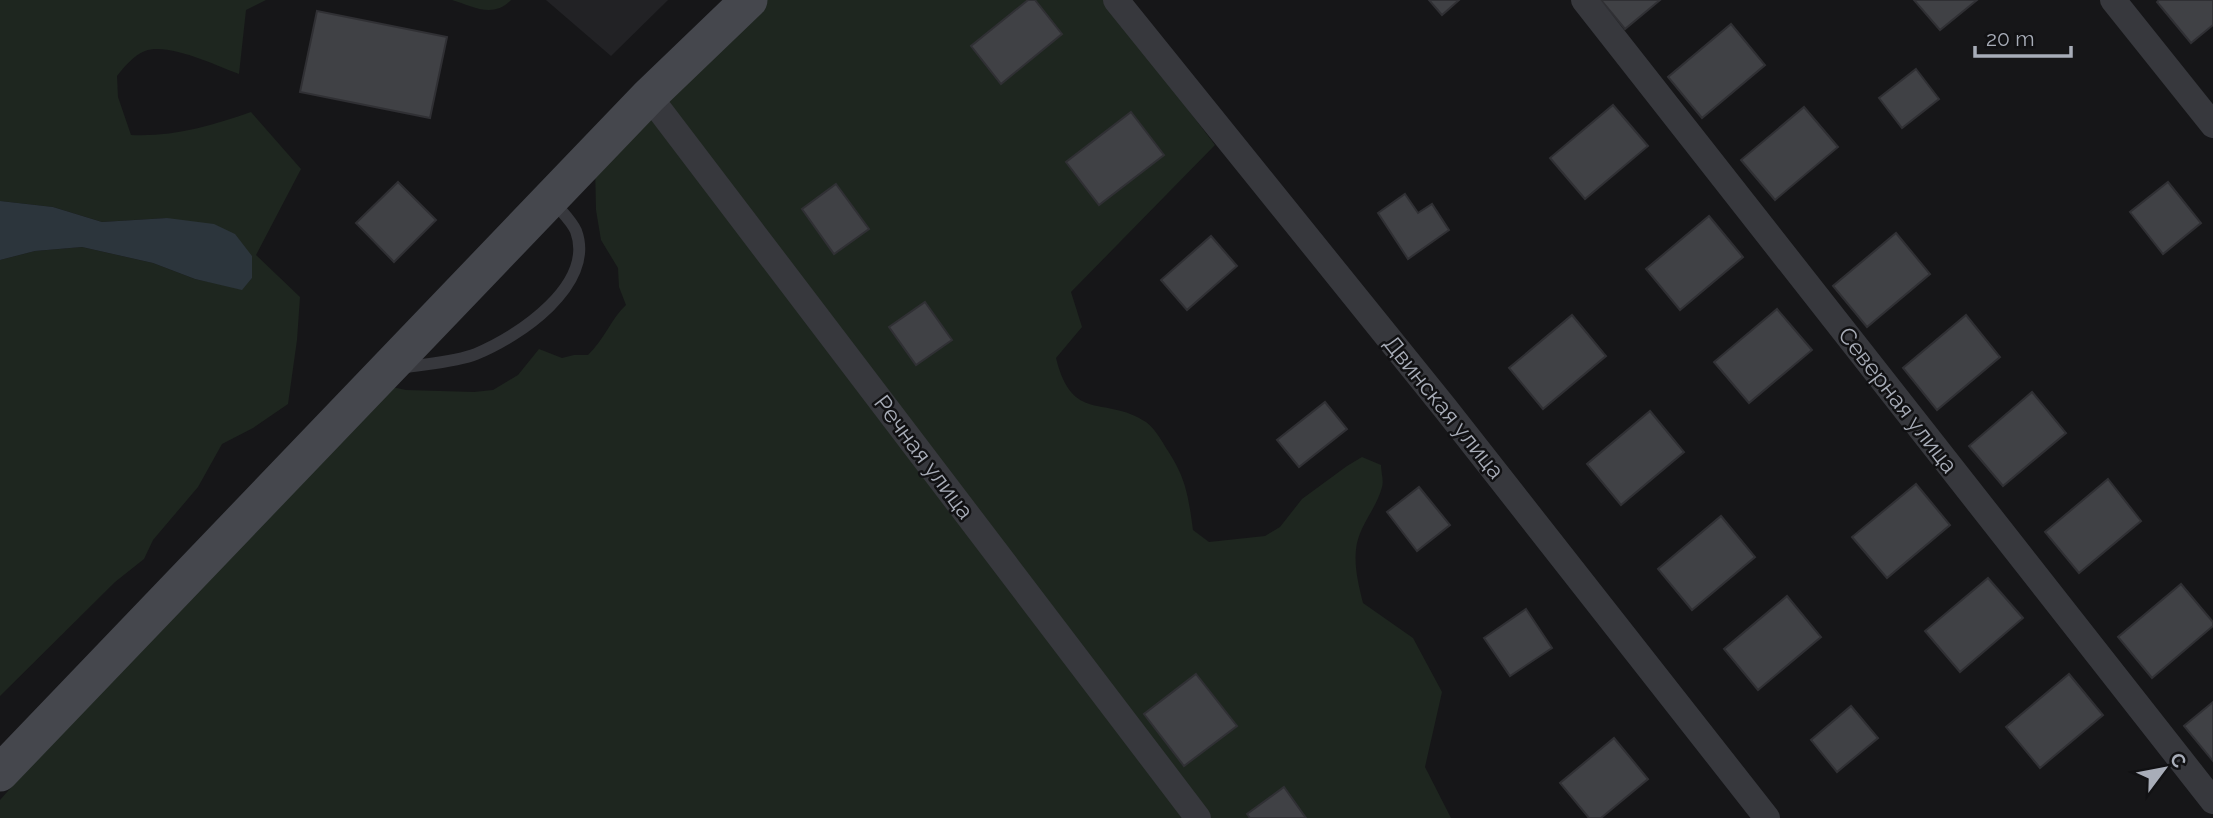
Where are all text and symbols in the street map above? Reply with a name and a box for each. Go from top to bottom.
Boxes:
scale bar [1975,14,2071,58]
text: 20 m [1986,26,2034,51]
street label: Северная улица [1833,321,1964,478]
street label: Двинская улица [1379,330,1510,484]
street label: Речная улица [869,390,980,524]
north arrow [2129,734,2199,804]
text: С [2166,749,2191,771]

